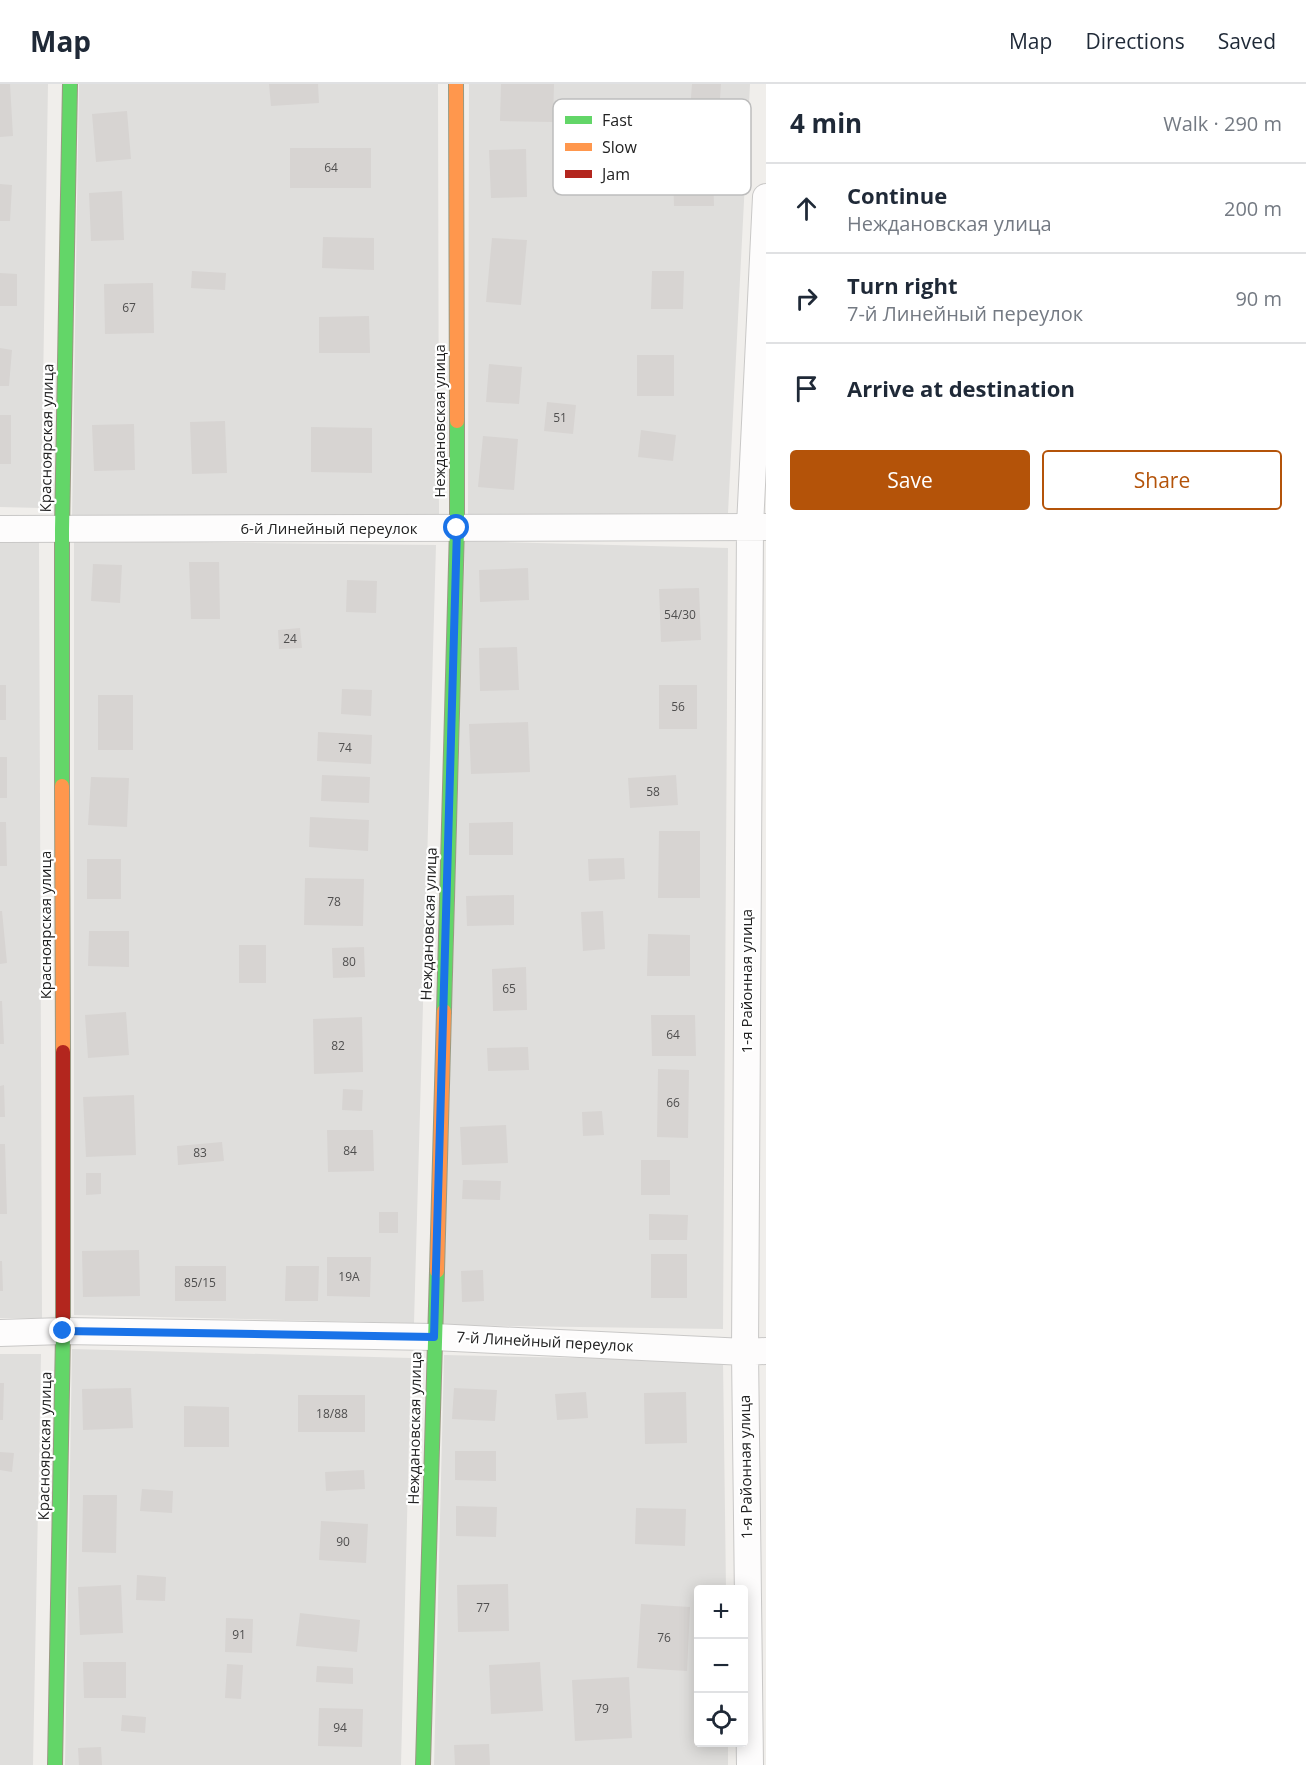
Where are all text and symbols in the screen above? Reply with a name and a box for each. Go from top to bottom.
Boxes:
text: Map [30,22,91,60]
text: Map [1009,27,1052,55]
text: Directions [1085,27,1185,55]
text: Saved [1218,27,1276,55]
legend [553,99,751,195]
text: 4 min [790,105,862,141]
text: Fast [602,109,633,131]
text: Walk · 290 m [1163,110,1282,137]
text: Slow [602,136,637,158]
house number: 64 [324,159,338,176]
text: Jam [600,163,630,185]
text: Continue [847,180,947,210]
icon: ahead [790,192,823,225]
text: 200 m [1224,195,1282,222]
text: Неждановская улица [847,210,1052,237]
text: Turn right [847,270,958,300]
icon: right [790,282,823,315]
text: 90 m [1235,285,1282,312]
house number: 67 [122,299,136,316]
text: 7-й Линейный переулок [847,300,1083,327]
street label: Неждановская улица [429,344,449,498]
street label: Красноярская улица [35,363,57,512]
icon: arrive [790,372,823,405]
text: Arrive at destination [847,373,1075,403]
house number: 51 [553,409,567,426]
button: Save [790,450,1030,510]
button: Share [1042,450,1282,510]
route start [443,514,469,540]
street label: 6-й Линейный переулок [240,518,418,538]
house number: 54/30 [664,606,696,623]
house number: 24 [283,630,297,647]
house number: 56 [671,698,685,715]
house number: 74 [338,739,352,756]
house number: 58 [646,783,660,800]
street label: Неждановская улица [415,847,441,1001]
street label: Красноярская улица [35,851,55,999]
house number: 78 [327,893,341,910]
street label: 1-я Районная улица [736,909,756,1053]
house number: 80 [342,953,356,970]
house number: 65 [502,980,516,997]
house number: 64 [666,1026,680,1043]
house number: 82 [331,1037,345,1054]
house number: 66 [666,1094,680,1111]
house number: 84 [343,1142,357,1159]
house number: 83 [193,1144,207,1161]
house number: 19А [338,1268,360,1285]
house number: 85/15 [184,1274,216,1291]
route end [49,1317,75,1343]
street label: 7-й Линейный переулок [456,1326,634,1356]
street label: Неждановская улица [403,1351,425,1505]
street label: Красноярская улица [33,1371,55,1520]
street label: 1-я Районная улица [734,1395,756,1539]
house number: 18/88 [316,1405,348,1422]
house number: 90 [336,1533,350,1550]
map controls [694,1585,748,1747]
button: + [694,1585,748,1639]
house number: 77 [476,1599,490,1616]
house number: 91 [232,1626,246,1643]
house number: 76 [657,1629,671,1646]
button: − [694,1639,748,1693]
button: locate [694,1693,748,1747]
house number: 79 [595,1700,609,1717]
house number: 94 [333,1719,347,1736]

